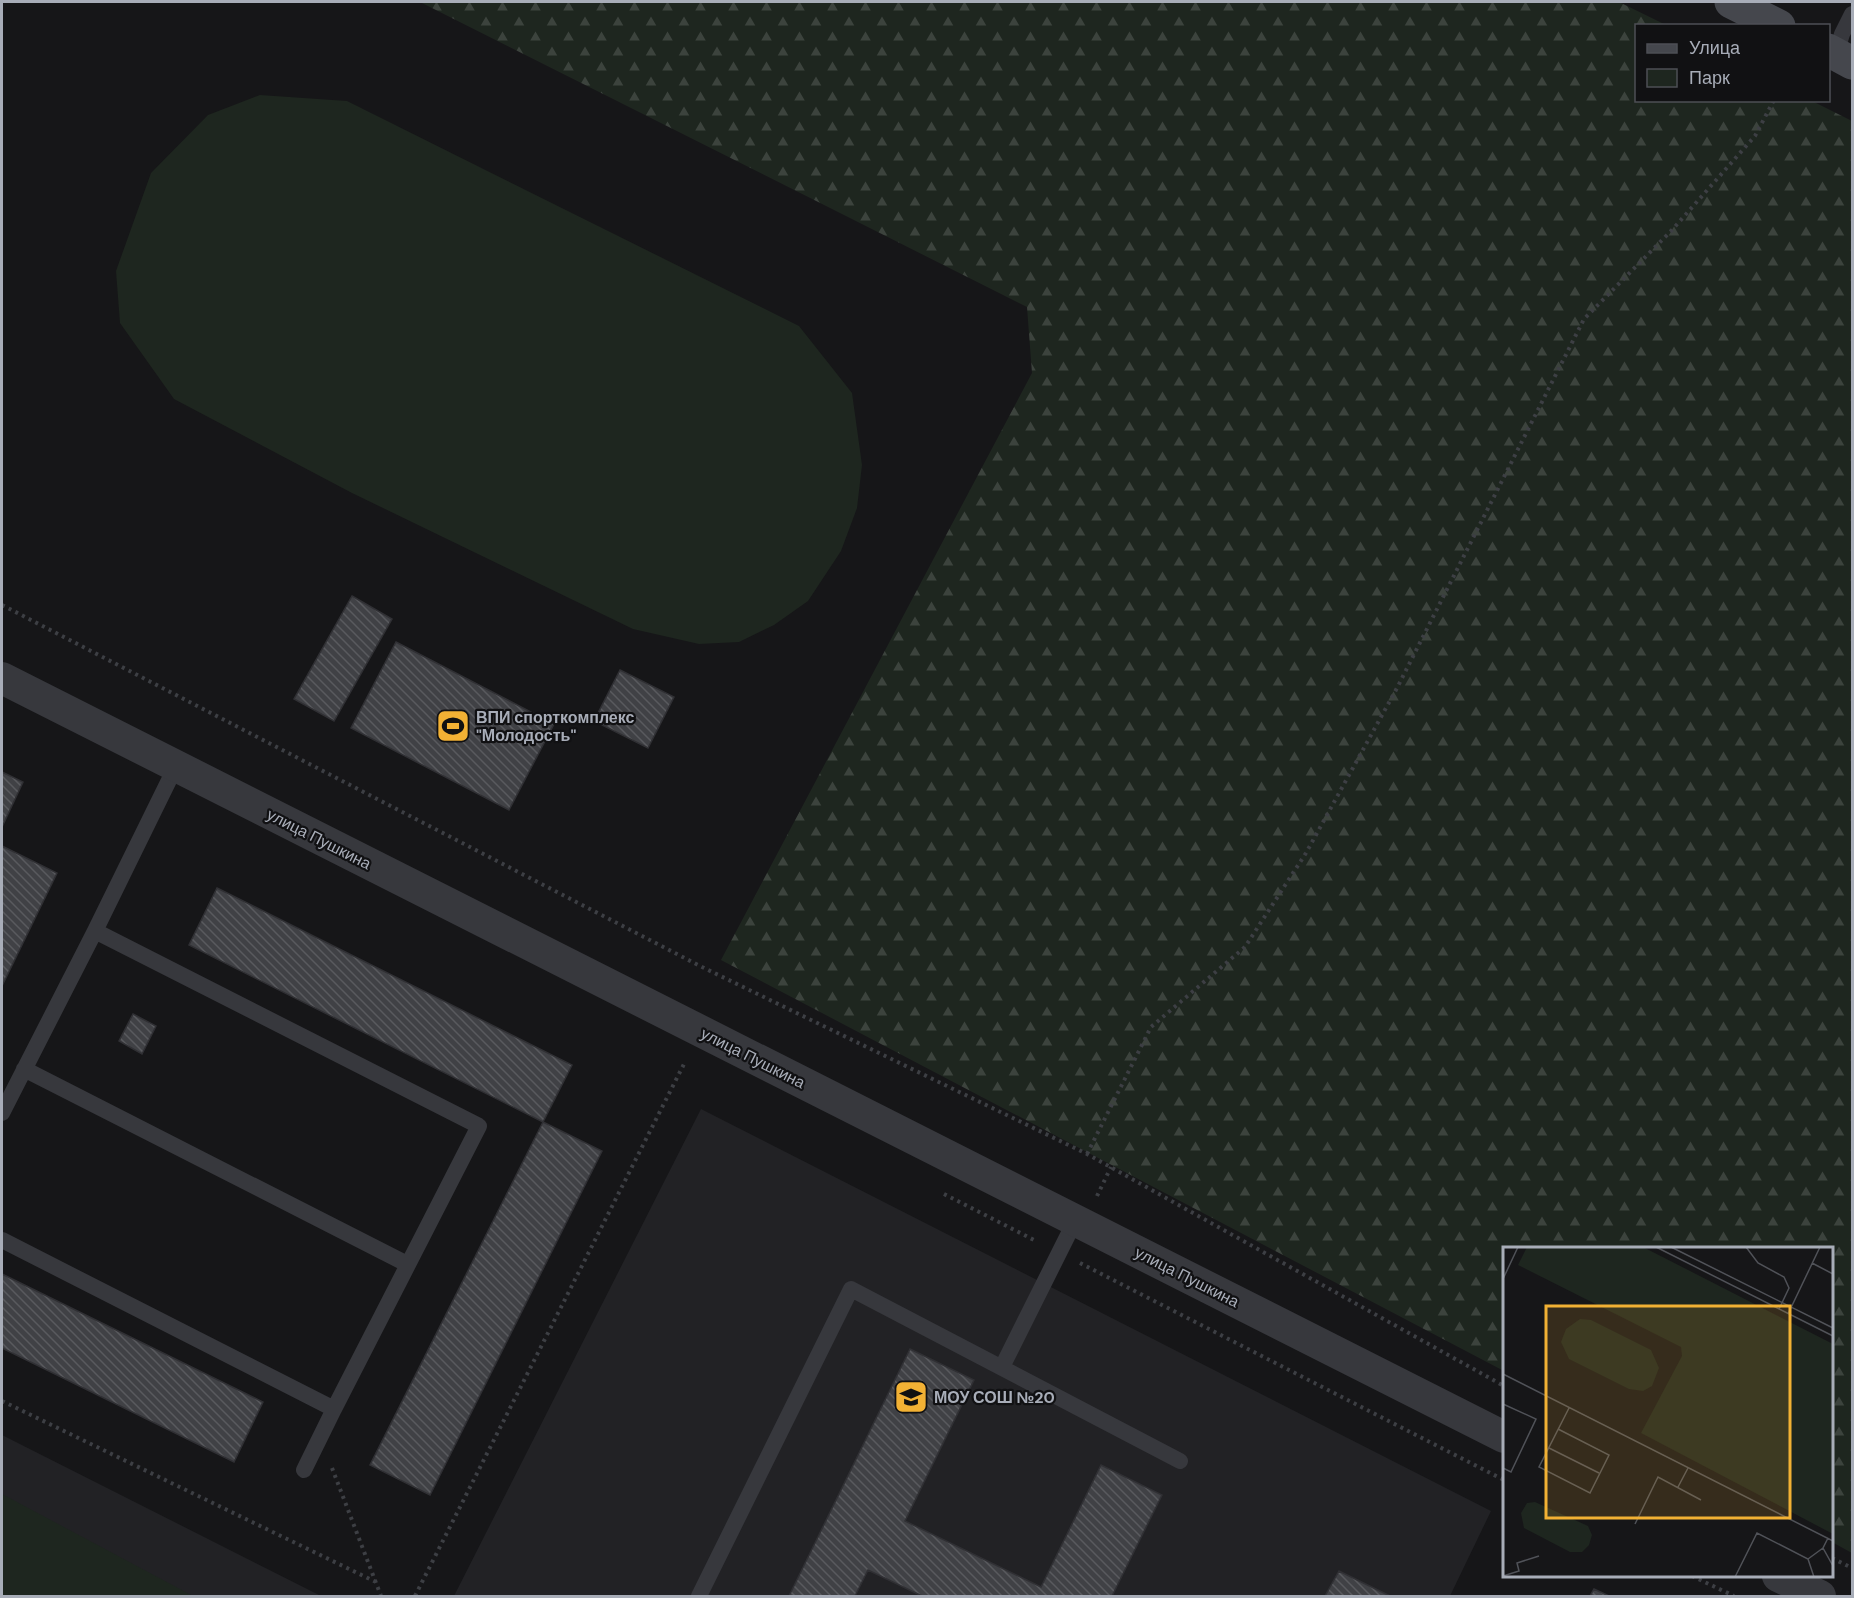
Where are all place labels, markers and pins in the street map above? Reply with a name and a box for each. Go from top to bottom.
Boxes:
place label: ВПИ спорткомплекс "Молодость" [476,707,635,746]
sports icon: ВПИ спорткомплекс "Молодость" [435,708,471,744]
school or university icon: МОУ СОШ №20 [893,1379,929,1415]
place label: МОУ СОШ №20 [934,1387,1055,1408]

